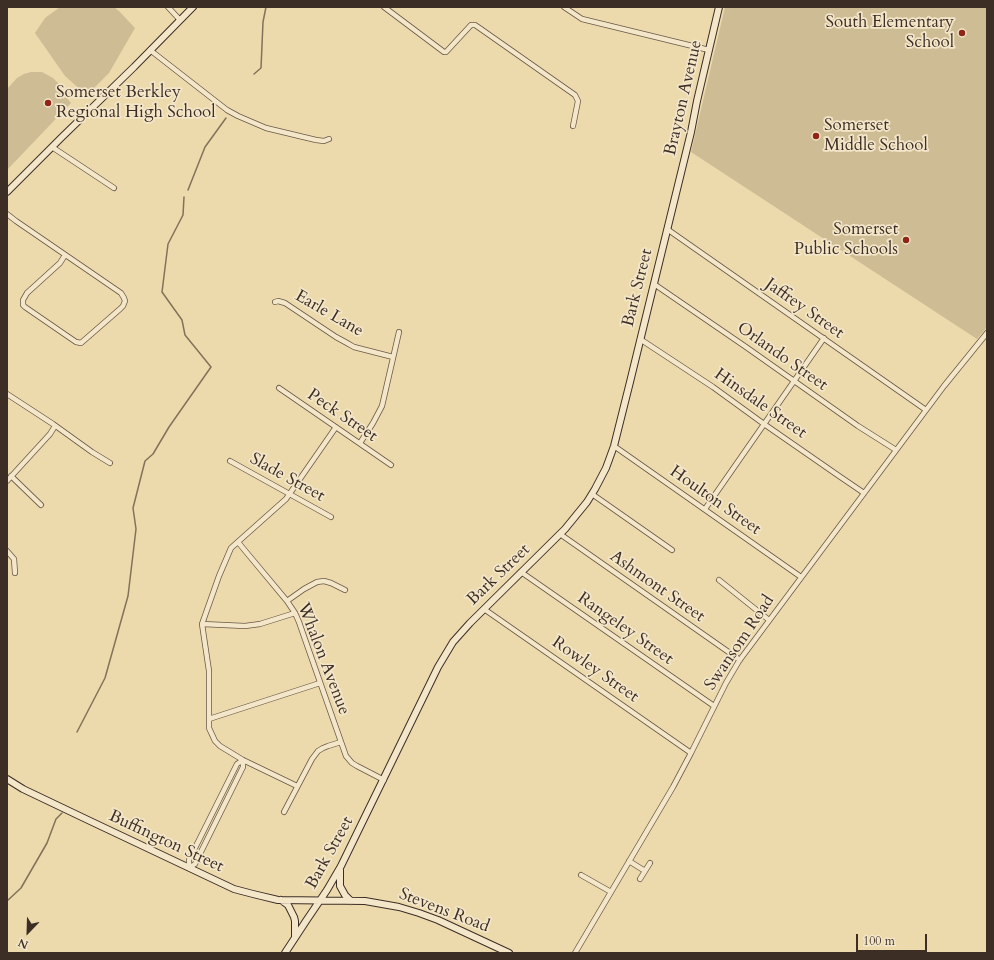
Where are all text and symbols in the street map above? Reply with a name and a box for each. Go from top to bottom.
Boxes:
place label: South Elementary School [826,13,954,53]
marker: South Elementary School [957,28,967,38]
street label: Brayton Avenue [661,38,707,158]
place label: Somerset Berkley Regional High School [56,83,216,123]
marker: Somerset Berkley Regional High School [43,98,53,108]
place label: Somerset Middle School [824,116,928,156]
marker: Somerset Middle School [811,131,821,141]
place label: Somerset Public Schools [794,220,898,260]
marker: Somerset Public Schools [901,235,911,245]
street label: Bark Street [618,247,658,329]
street label: Jaffrey Street [761,274,847,344]
street label: Earle Lane [291,286,367,342]
street label: Orlando Street [733,318,831,396]
street label: Hinsdale Street [710,365,810,443]
street label: Peck Street [303,385,381,447]
street label: Slade Street [246,449,328,507]
street label: Houlton Street [665,462,765,540]
street label: Bark Street [463,540,535,610]
street label: Ashmont Street [606,547,708,627]
street label: Rangeley Street [573,588,677,670]
street label: Swansom Road [701,592,779,694]
street label: Whalon Avenue [292,600,354,718]
street label: Rowley Street [548,633,642,707]
street label: Buffington Street [105,806,227,878]
street label: Bark Street [302,813,358,893]
street label: Stevens Road [396,884,492,938]
north arrow [8,912,48,952]
scale bar [858,926,929,952]
text: 100 m [863,933,895,949]
text: N [16,935,30,952]

